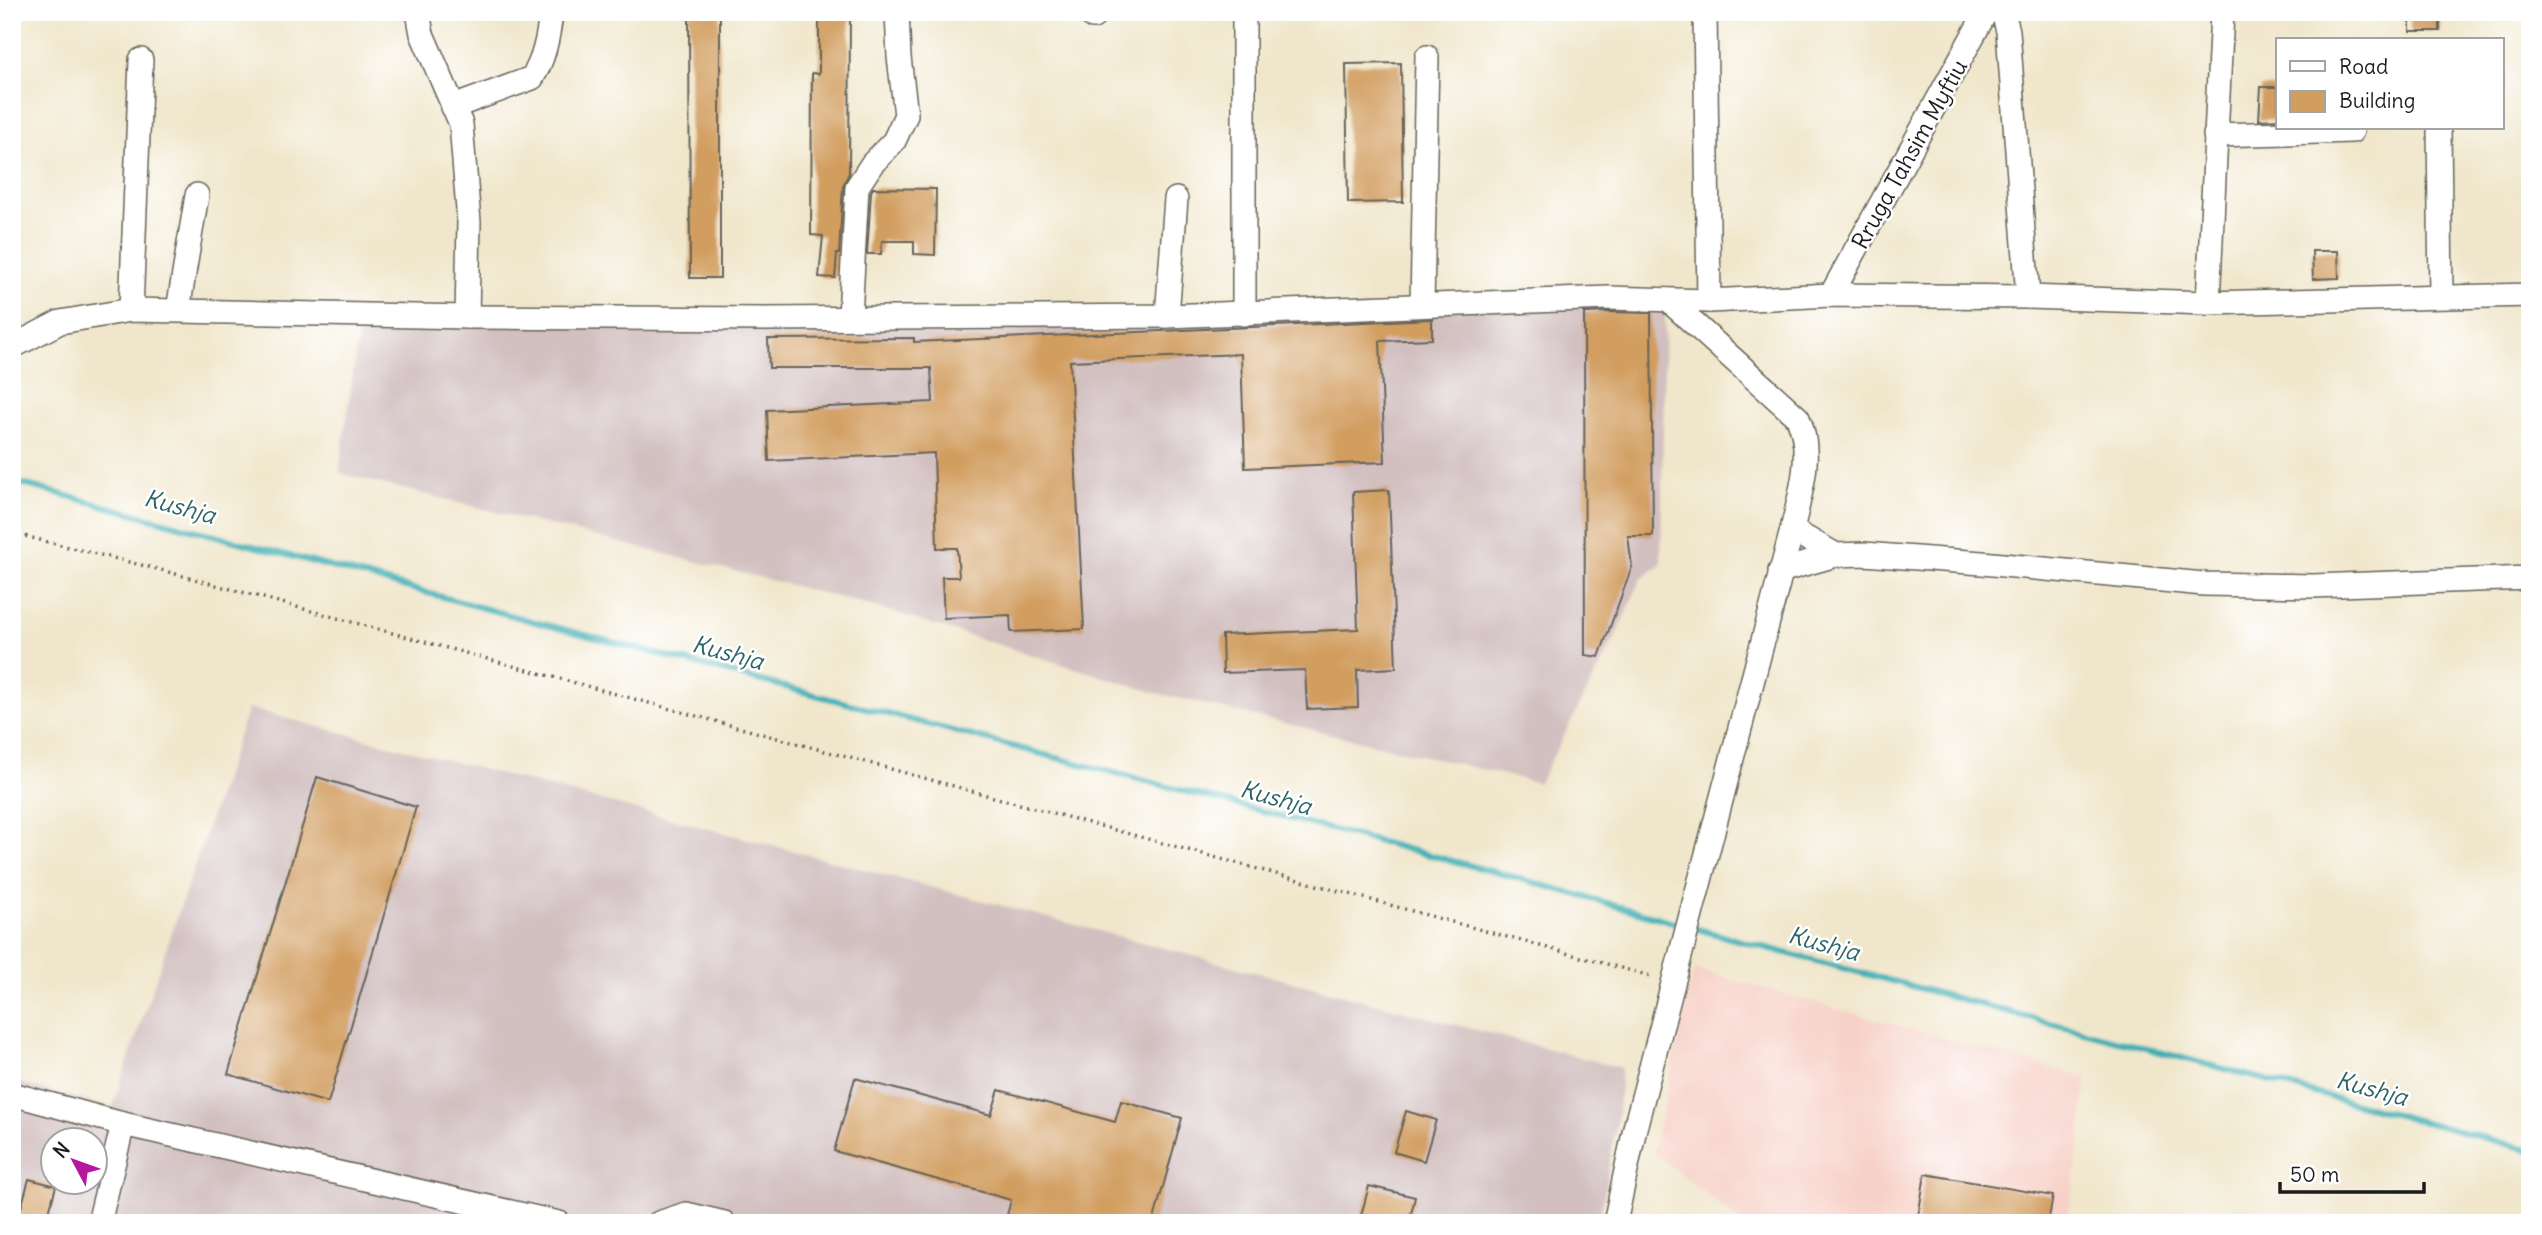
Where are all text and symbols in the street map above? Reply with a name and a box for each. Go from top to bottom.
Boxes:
legend [2276,38,2504,130]
text: Road [2339,53,2388,80]
street label: Rruga Tahsim Myftiu [1845,54,1973,254]
text: Building [2339,87,2415,114]
water label: Kushja [141,482,220,530]
water label: Kushja [689,628,768,676]
water label: Kushja [1237,773,1316,821]
water label: Kushja [1785,919,1864,967]
water label: Kushja [2333,1064,2412,1112]
north arrow [38,1126,108,1196]
text: N [48,1137,75,1163]
scale bar [2280,1151,2423,1195]
text: 50 m [2290,1161,2339,1188]

